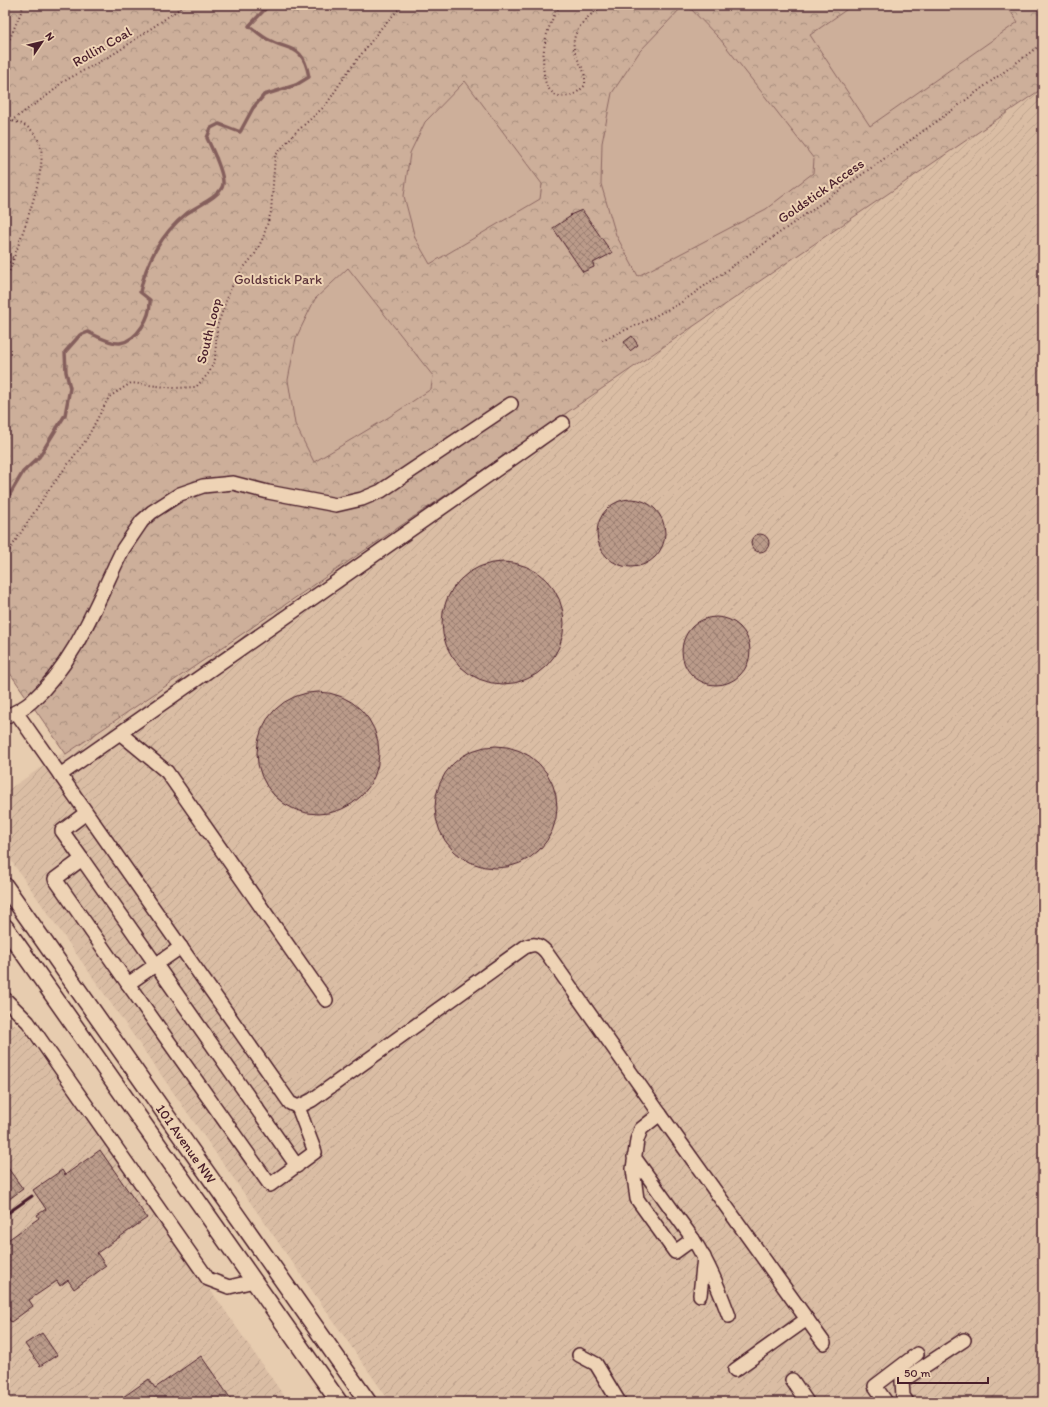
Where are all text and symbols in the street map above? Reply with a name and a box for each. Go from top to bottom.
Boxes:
north arrow [22,22,62,62]
street label: Rollin Coal [69,23,135,71]
text: N [42,30,57,43]
street label: Goldstick Access [775,155,867,227]
park label: Goldstick Park [234,271,322,288]
street label: South Loop [193,296,225,366]
street label: 101 Avenue NW [152,1101,220,1187]
scale bar [898,1359,988,1385]
text: 50 m [904,1366,930,1380]

